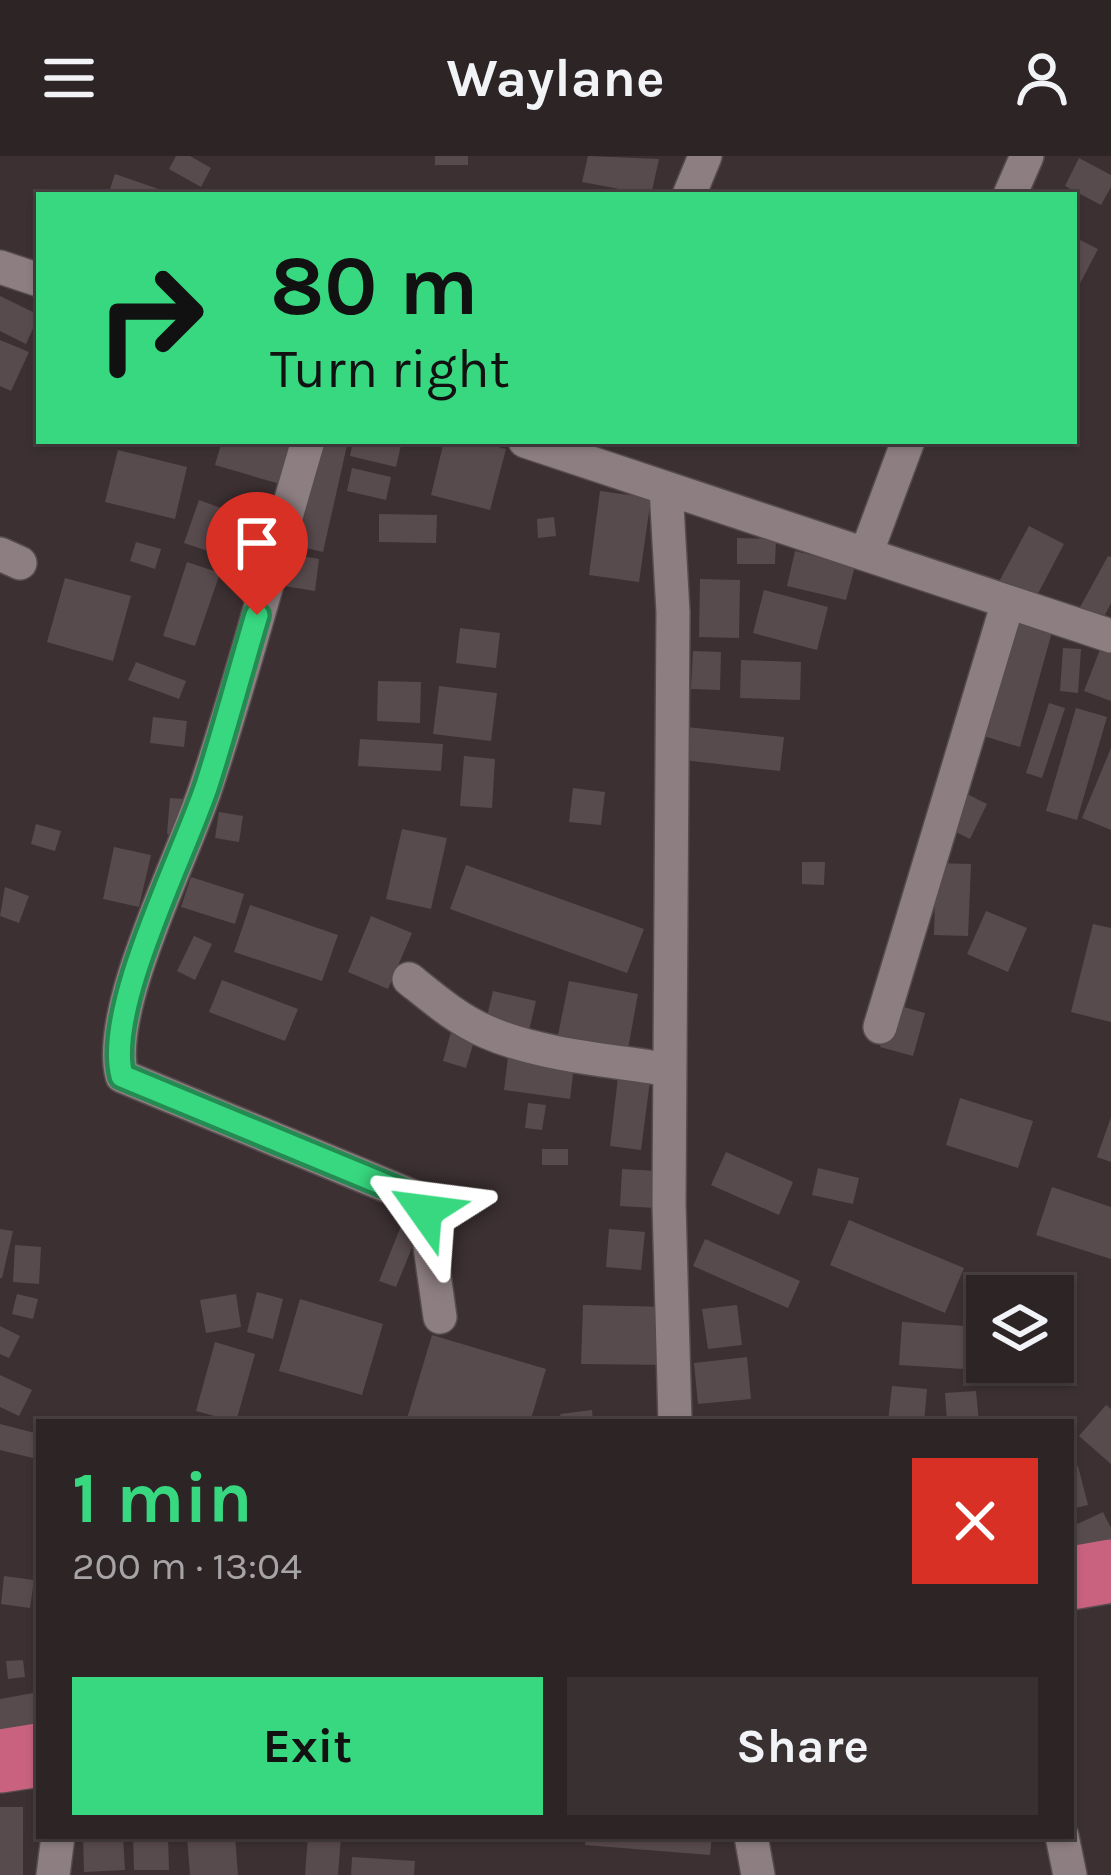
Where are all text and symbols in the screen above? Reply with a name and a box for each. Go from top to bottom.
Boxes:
icon: menu [36,45,102,111]
icon: person [1009,45,1075,111]
text: Waylane [446,46,665,110]
text: 80 m [270,237,478,335]
icon: right [72,240,228,396]
text: Turn right [270,337,510,401]
pin [206,492,308,615]
icon: arrive [224,510,290,576]
position arrow [362,1148,488,1274]
map controls [966,1275,1074,1383]
button: layers [966,1275,1074,1383]
text: 1 min [72,1456,253,1540]
button: close [912,1458,1038,1584]
text: 200 m · 13:04 [72,1543,302,1589]
button: Exit [72,1677,543,1815]
button: Share [567,1677,1038,1815]

